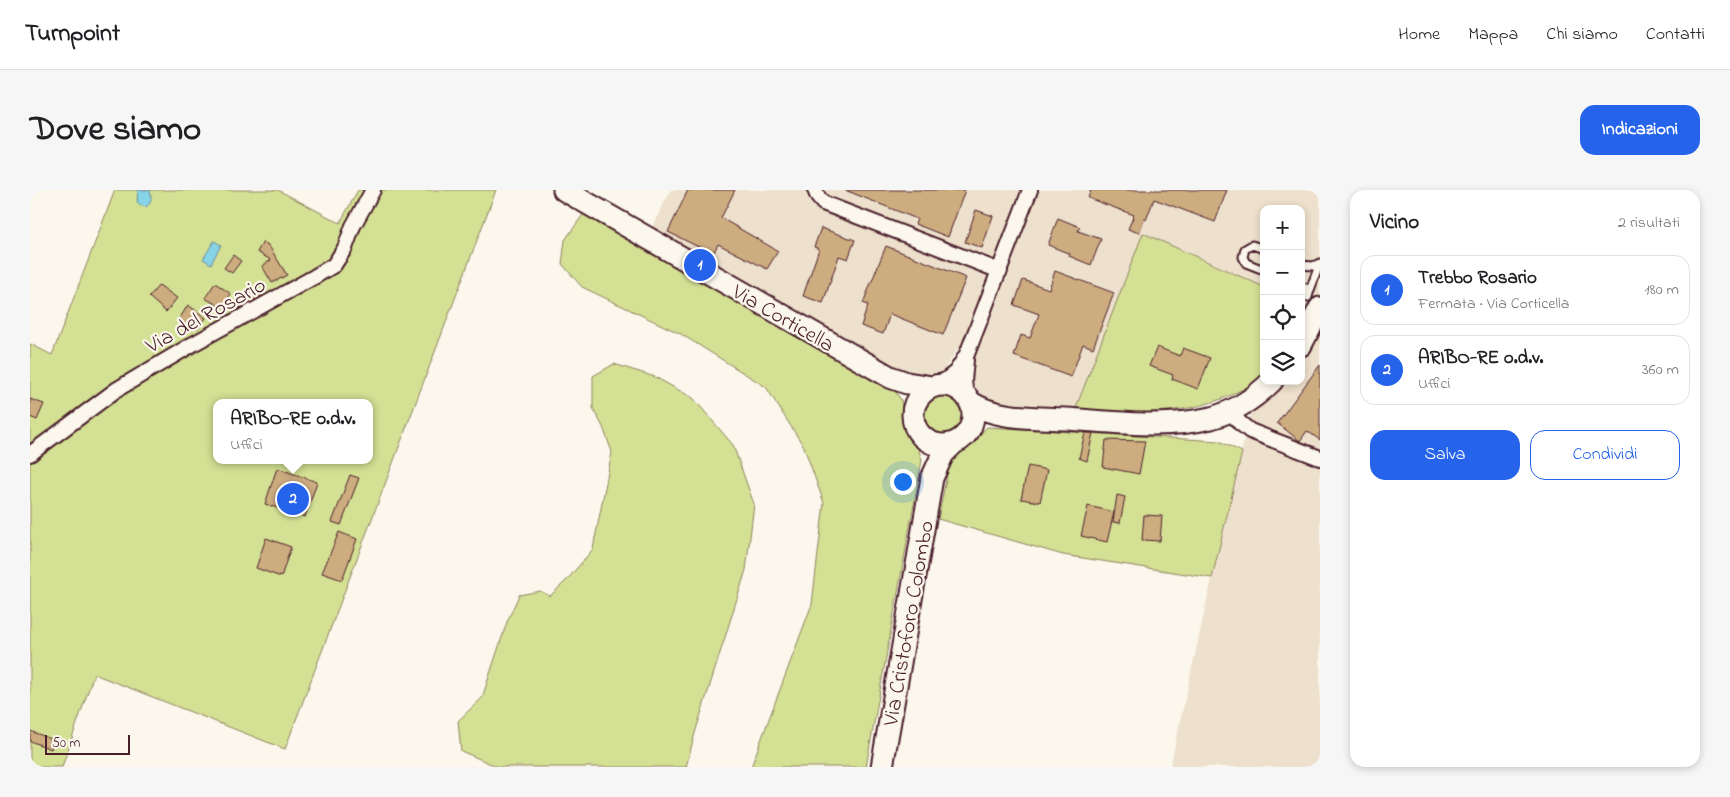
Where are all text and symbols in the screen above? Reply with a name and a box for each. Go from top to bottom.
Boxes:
text: Turnpoint [25,17,120,52]
text: Home [1398,22,1440,48]
text: Mappa [1468,22,1518,48]
text: Chi siamo [1546,22,1618,48]
text: Contatti [1646,22,1705,48]
text: Dove siamo [30,105,201,156]
button: Indicazioni [1580,105,1700,155]
map controls [1260,205,1305,385]
button: + [1260,205,1305,250]
text: Vicino [1370,208,1419,238]
text: 2 risultati [1618,211,1680,235]
pin: 1 [684,246,716,284]
button: − [1260,250,1305,295]
text: Trebbo Rosario [1418,265,1537,292]
street label: Via del Rosario [140,270,272,363]
street label: Via Corticella [725,277,840,362]
text: 1 [1384,278,1390,302]
text: 180 m [1645,278,1679,302]
text: Fermata · Via Corticella [1418,292,1569,316]
button: locate [1260,295,1305,340]
button: layers [1260,340,1305,385]
text: ARIBO-RE o.d.v. [1418,345,1543,372]
text: 2 [1383,358,1391,382]
text: 360 m [1642,358,1679,382]
text: Uffici [1418,372,1450,396]
popup [213,399,373,464]
text: ARIBO-RE o.d.v. [230,406,356,433]
button: Salva [1370,430,1520,480]
button: Condividi [1530,430,1680,480]
text: Uffici [230,433,263,457]
your location [890,469,916,495]
pin: 2 [277,480,309,518]
street label: Via Cristoforo Colombo [876,518,944,730]
scale bar [45,732,130,755]
text: 50 m [52,733,80,754]

